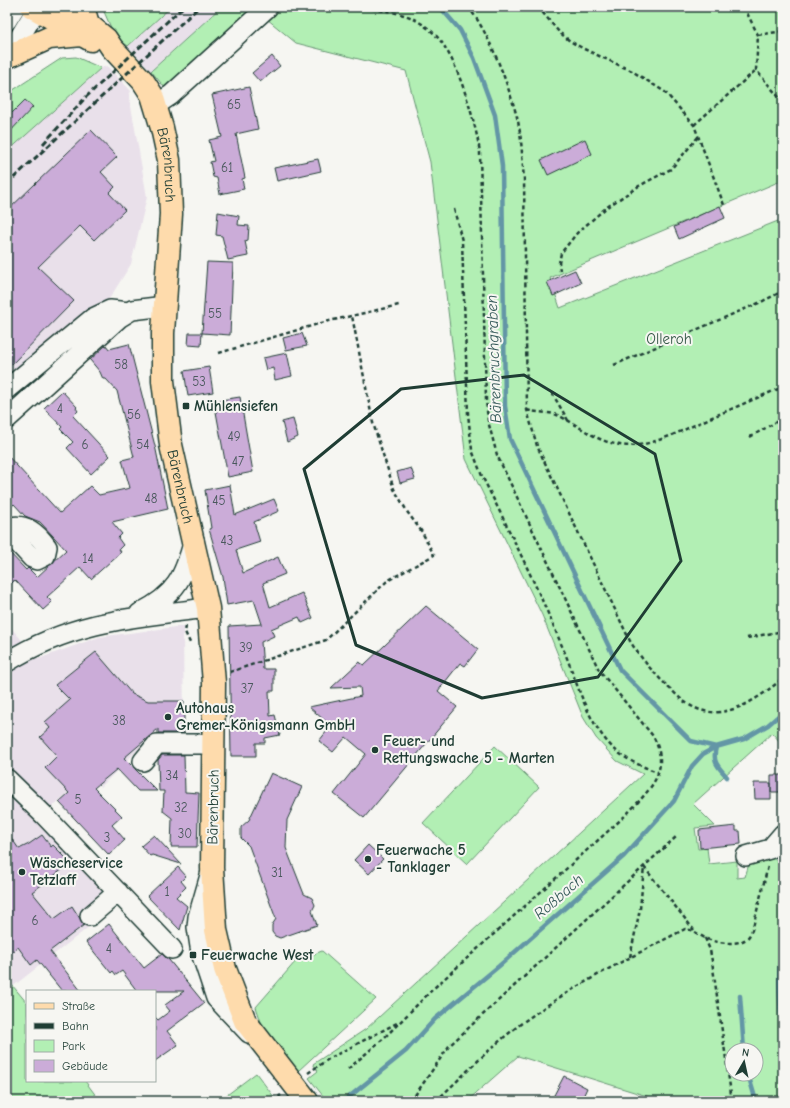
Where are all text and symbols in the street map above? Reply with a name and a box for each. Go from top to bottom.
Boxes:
house number: 65 [227,97,241,112]
street label: Bärenbruch [153,126,180,203]
house number: 61 [221,160,233,175]
water label: Bärenbruchgraben [483,294,505,424]
house number: 55 [208,306,222,321]
park label: Olleroh [646,330,692,348]
house number: 58 [114,357,128,372]
house number: 53 [192,374,206,389]
place label: Mühlensiefen [194,397,278,415]
house number: 4 [57,401,63,416]
marker: Mühlensiefen [181,401,191,411]
house number: 56 [127,407,141,422]
house number: 49 [227,429,241,444]
house number: 6 [81,437,89,452]
house number: 54 [136,437,150,452]
street label: Bärenbruch [163,448,198,526]
house number: 47 [232,454,244,469]
house number: 48 [145,491,158,506]
house number: 45 [212,493,226,508]
house number: 43 [221,533,233,548]
house number: 14 [82,551,94,566]
house number: 39 [239,640,253,655]
house number: 37 [241,681,253,696]
place label: Autohaus Gremer-Königsmann GmbH [176,699,355,734]
marker: Autohaus Gremer-Königsmann GmbH [163,712,173,722]
house number: 38 [112,713,126,728]
place label: Feuer- und Rettungswache 5 - Marten [383,732,555,767]
marker: Feuer- und Rettungswache 5 - Marten [370,745,380,755]
house number: 34 [166,768,178,783]
street label: Bärenbruch [203,769,223,845]
house number: 5 [74,792,82,807]
house number: 32 [174,800,188,815]
house number: 30 [178,826,192,841]
house number: 3 [104,830,110,845]
place label: Feuerwache 5 - Tanklager [376,841,466,876]
place label: Wäscheservice Tetzlaff [30,854,123,889]
marker: Feuerwache 5 - Tanklager [363,854,373,864]
house number: 31 [271,865,283,880]
marker: Wäscheservice Tetzlaff [17,867,27,877]
water label: Roßbach [530,870,587,923]
house number: 1 [164,884,170,899]
house number: 6 [31,913,39,928]
house number: 4 [106,941,112,956]
place label: Feuerwache West [201,946,315,964]
marker: Feuerwache West [188,950,198,960]
legend [26,990,156,1082]
text: Straße [62,999,95,1013]
text: Bahn [62,1019,89,1033]
text: Park [62,1039,85,1053]
north arrow [724,1042,764,1082]
text: N [741,1046,750,1060]
text: Gebäude [62,1059,108,1073]

